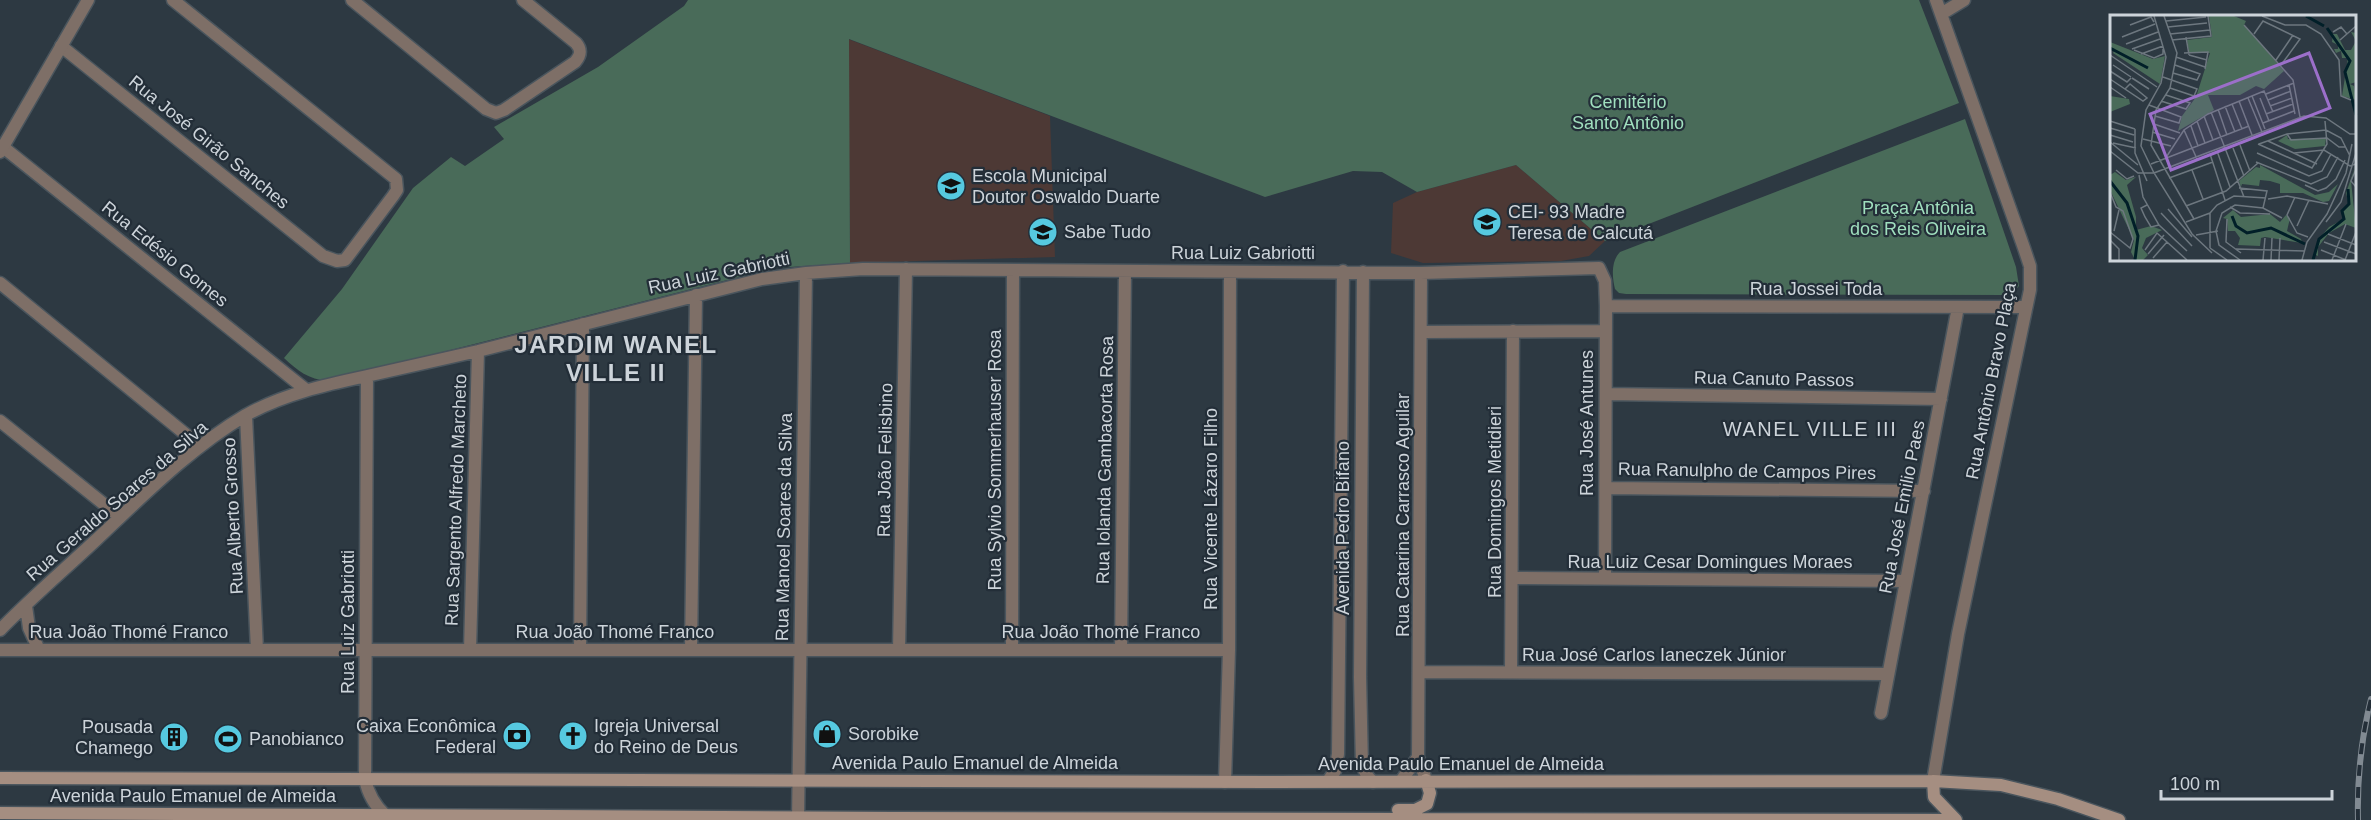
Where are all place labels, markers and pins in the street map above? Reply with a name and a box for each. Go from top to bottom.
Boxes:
place label: Escola Municipal Doutor Oswaldo Duarte [972,166,1160,207]
school or university icon: Escola Municipal Doutor Oswaldo Duarte [935,170,967,202]
place label: CEI- 93 Madre Teresa de Calcutá [1508,202,1654,243]
school or university icon: CEI- 93 Madre Teresa de Calcutá [1471,206,1503,238]
school or university icon: Sabe Tudo [1027,216,1059,248]
place label: Sabe Tudo [1064,222,1151,242]
place label: Caixa Econômica Federal [356,716,497,757]
place label: Igreja Universal do Reino de Deus [594,716,738,757]
place label: Pousada Chamego [75,717,154,758]
shop icon: Sorobike [811,718,843,750]
bank icon: Caixa Econômica Federal [501,720,533,752]
church icon: Igreja Universal do Reino de Deus [557,720,589,752]
building icon: Pousada Chamego [158,721,190,753]
sports icon: Panobianco [212,723,244,755]
place label: Sorobike [848,724,919,744]
place label: Panobianco [249,729,344,749]

